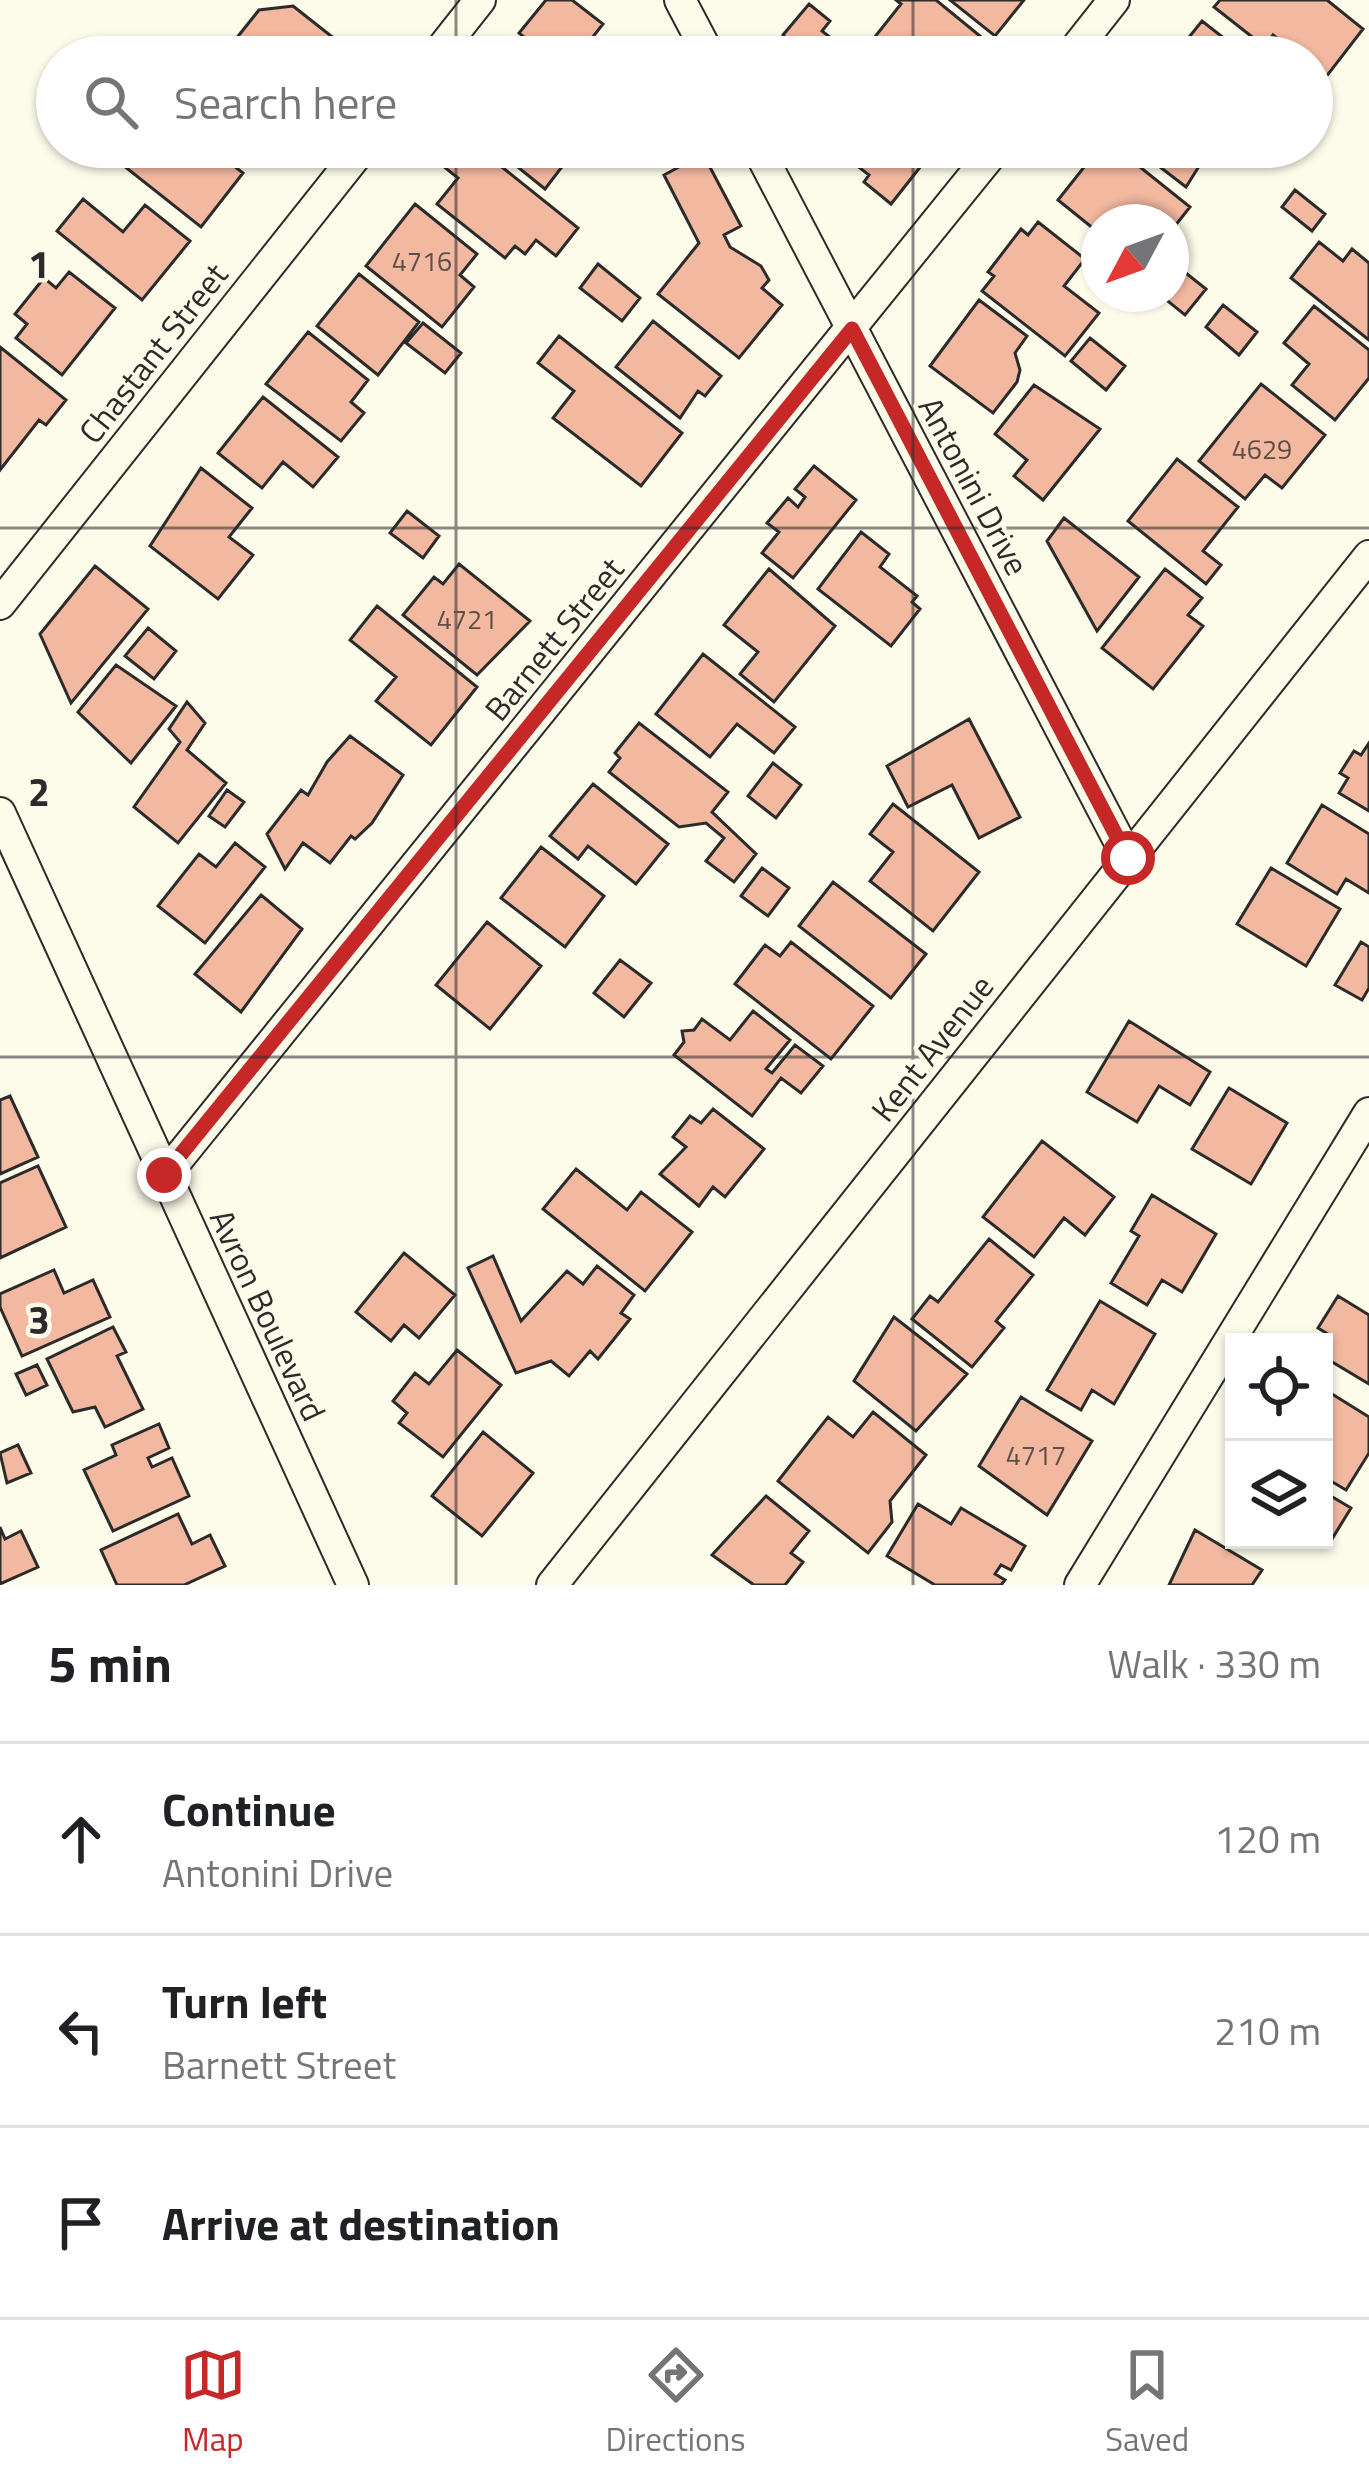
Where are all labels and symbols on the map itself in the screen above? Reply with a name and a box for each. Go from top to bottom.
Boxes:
north arrow [1081,204,1189,312]
text: 1 [28,234,50,293]
house number: 4716 [392,240,452,281]
street label: Chastant Street [66,252,240,454]
street label: Antonini Drive [906,388,1042,584]
house number: 4629 [1232,428,1292,469]
street label: Barnett Street [472,546,636,732]
house number: 4721 [437,598,497,639]
text: 2 [28,762,50,821]
route start [1101,831,1155,885]
street label: Kent Avenue [859,964,1005,1132]
route end [137,1148,191,1202]
street label: Avron Boulevard [197,1201,339,1429]
text: 3 [28,1290,50,1349]
house number: 4717 [1006,1434,1066,1475]

